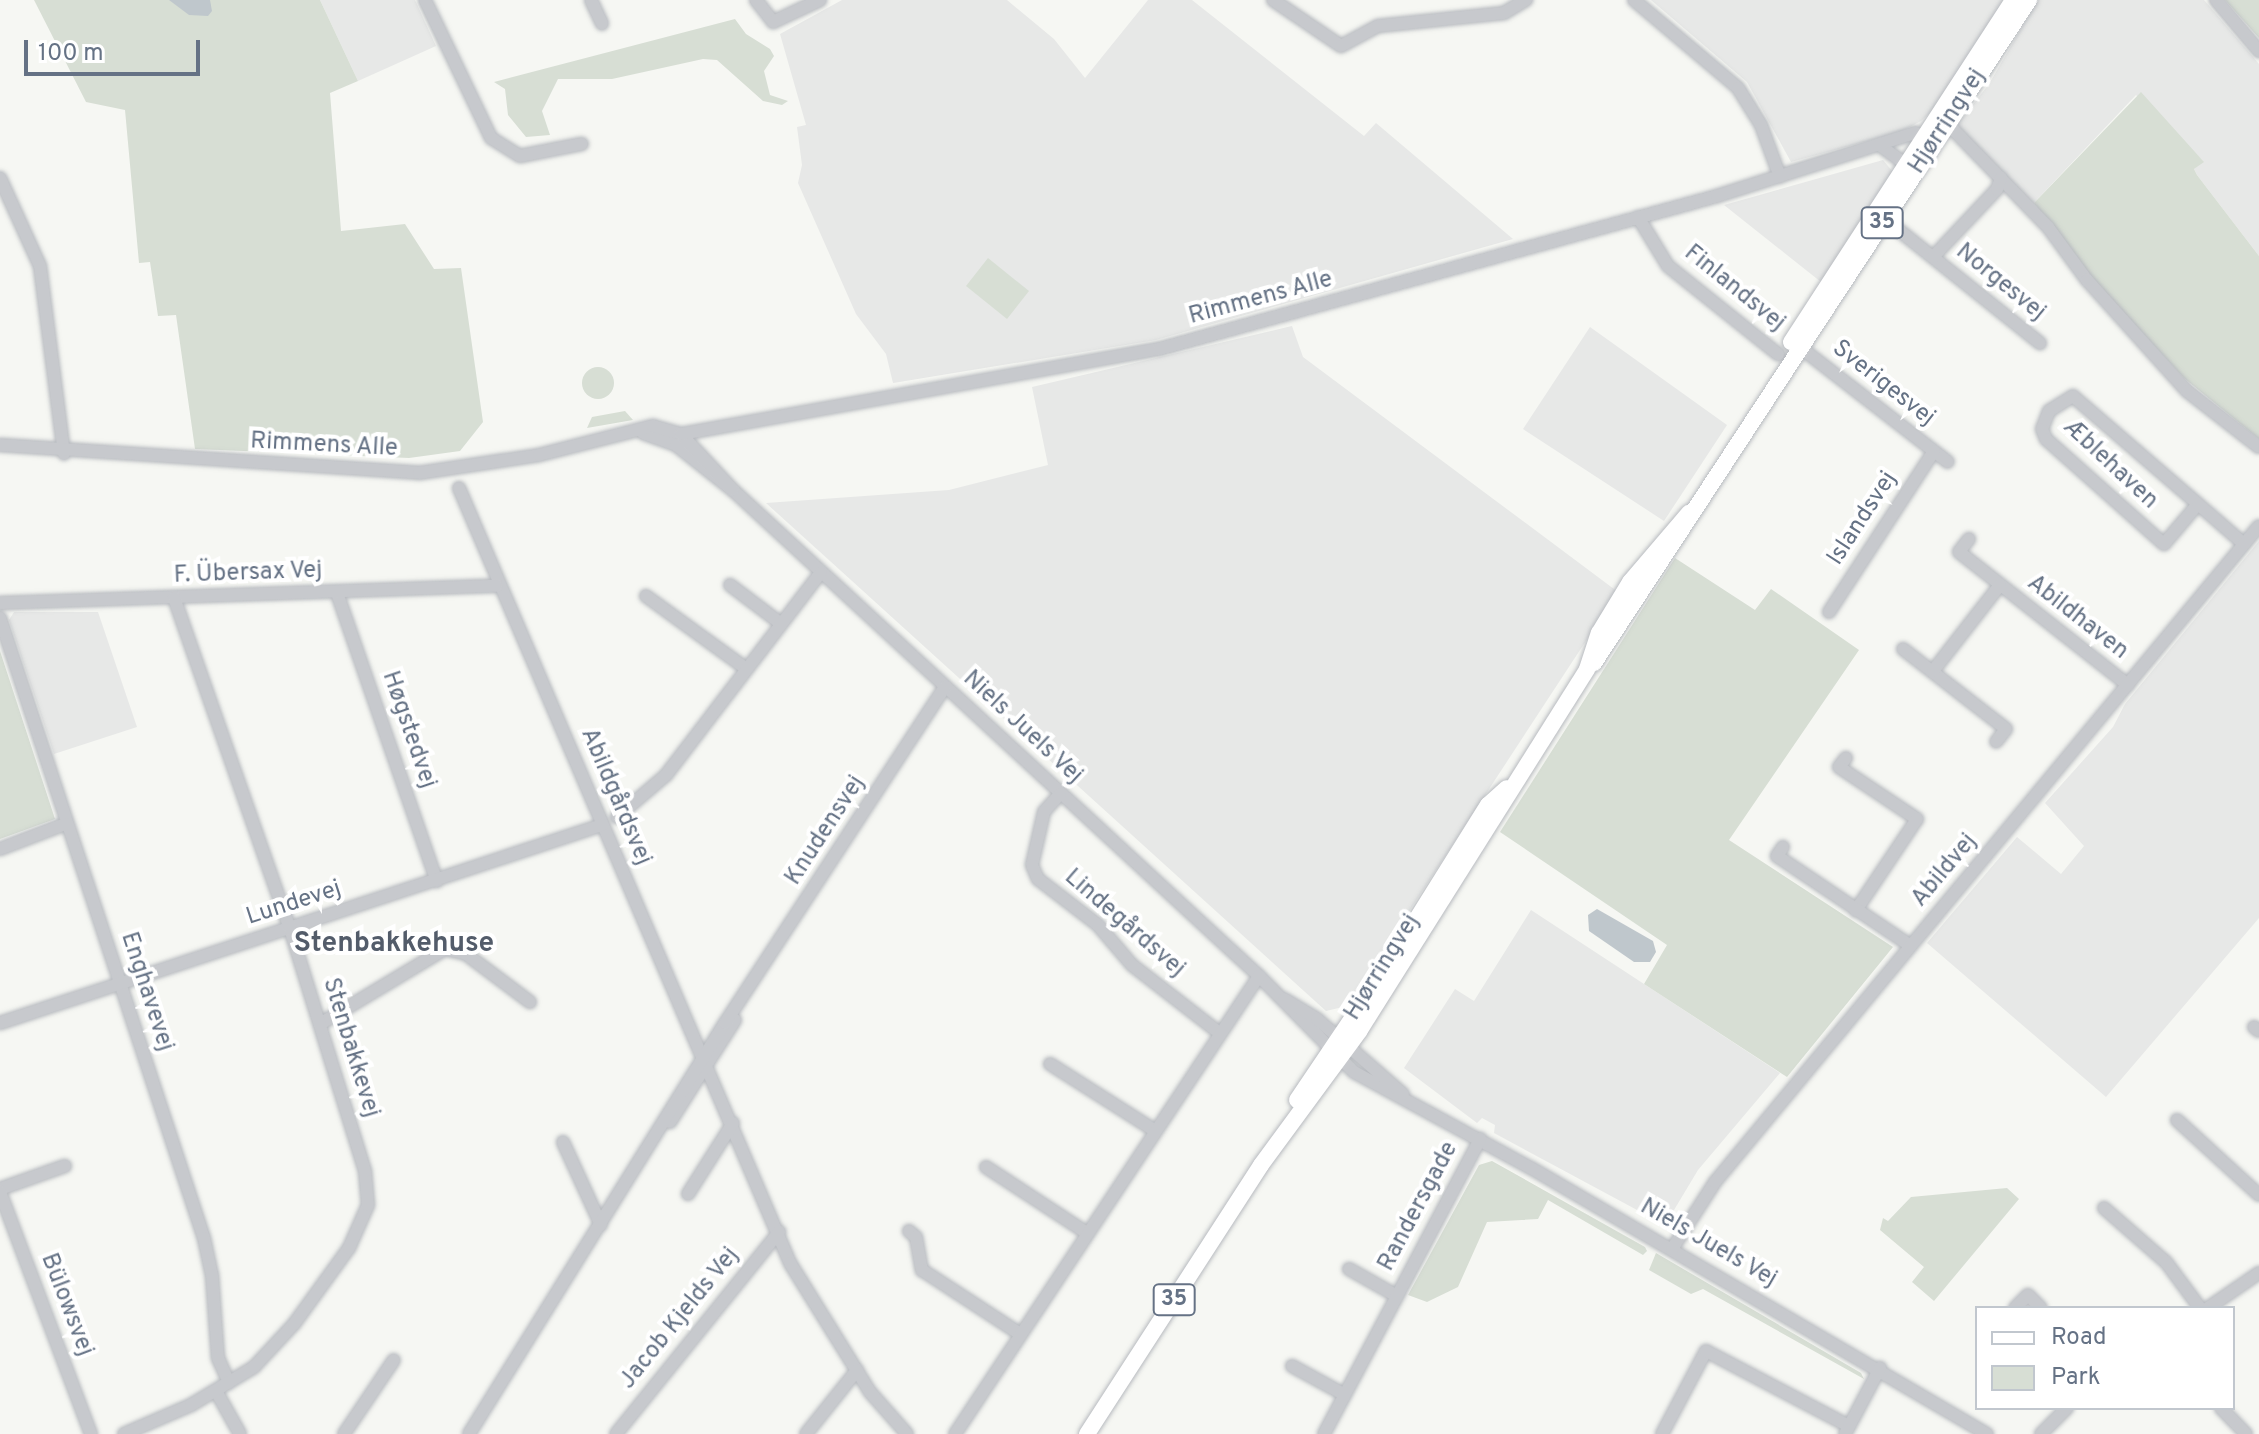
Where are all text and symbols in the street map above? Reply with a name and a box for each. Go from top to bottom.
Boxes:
scale bar [28,24,204,74]
text: 100 m [38,39,104,69]
street label: Hjørringvej [1903,64,1993,180]
road number: 35 [1860,205,1904,241]
street label: Norgesvej [1949,238,2051,328]
street label: Finlandsvej [1678,240,1790,338]
street label: Rimmens Alle [1185,266,1337,332]
street label: Sverigesvej [1826,335,1940,433]
street label: Æblehaven [2057,414,2163,516]
street label: Rimmens Alle [249,428,399,464]
street label: Islandsvej [1822,467,1904,571]
street label: F. Übersax Vej [173,557,323,591]
street label: Abildhaven [2021,569,2133,667]
street label: Niels Juels Vej [956,665,1088,791]
street label: Høgstedvej [375,668,441,792]
street label: Abildgårdsvej [573,724,657,870]
street label: Knudensvej [780,771,872,891]
street label: Abildvej [1906,828,1984,914]
street label: Lindegårdsvej [1058,864,1190,984]
street label: Lundevej [243,875,345,933]
street label: Hjørringvej [1339,910,1427,1026]
district label: Stenbakkehuse [294,927,494,961]
street label: Enghavevej [113,929,179,1055]
street label: Stenbakkevej [315,975,385,1121]
street label: Randersgade [1373,1137,1465,1277]
street label: Niels Juels Vej [1634,1193,1782,1295]
street label: Jacob Kjelds Vej [614,1242,746,1396]
street label: Bülowsvej [33,1250,99,1360]
road number: 35 [1152,1282,1196,1318]
legend [1975,1306,2235,1410]
text: Road [2051,1323,2107,1353]
text: Park [2051,1363,2101,1393]

